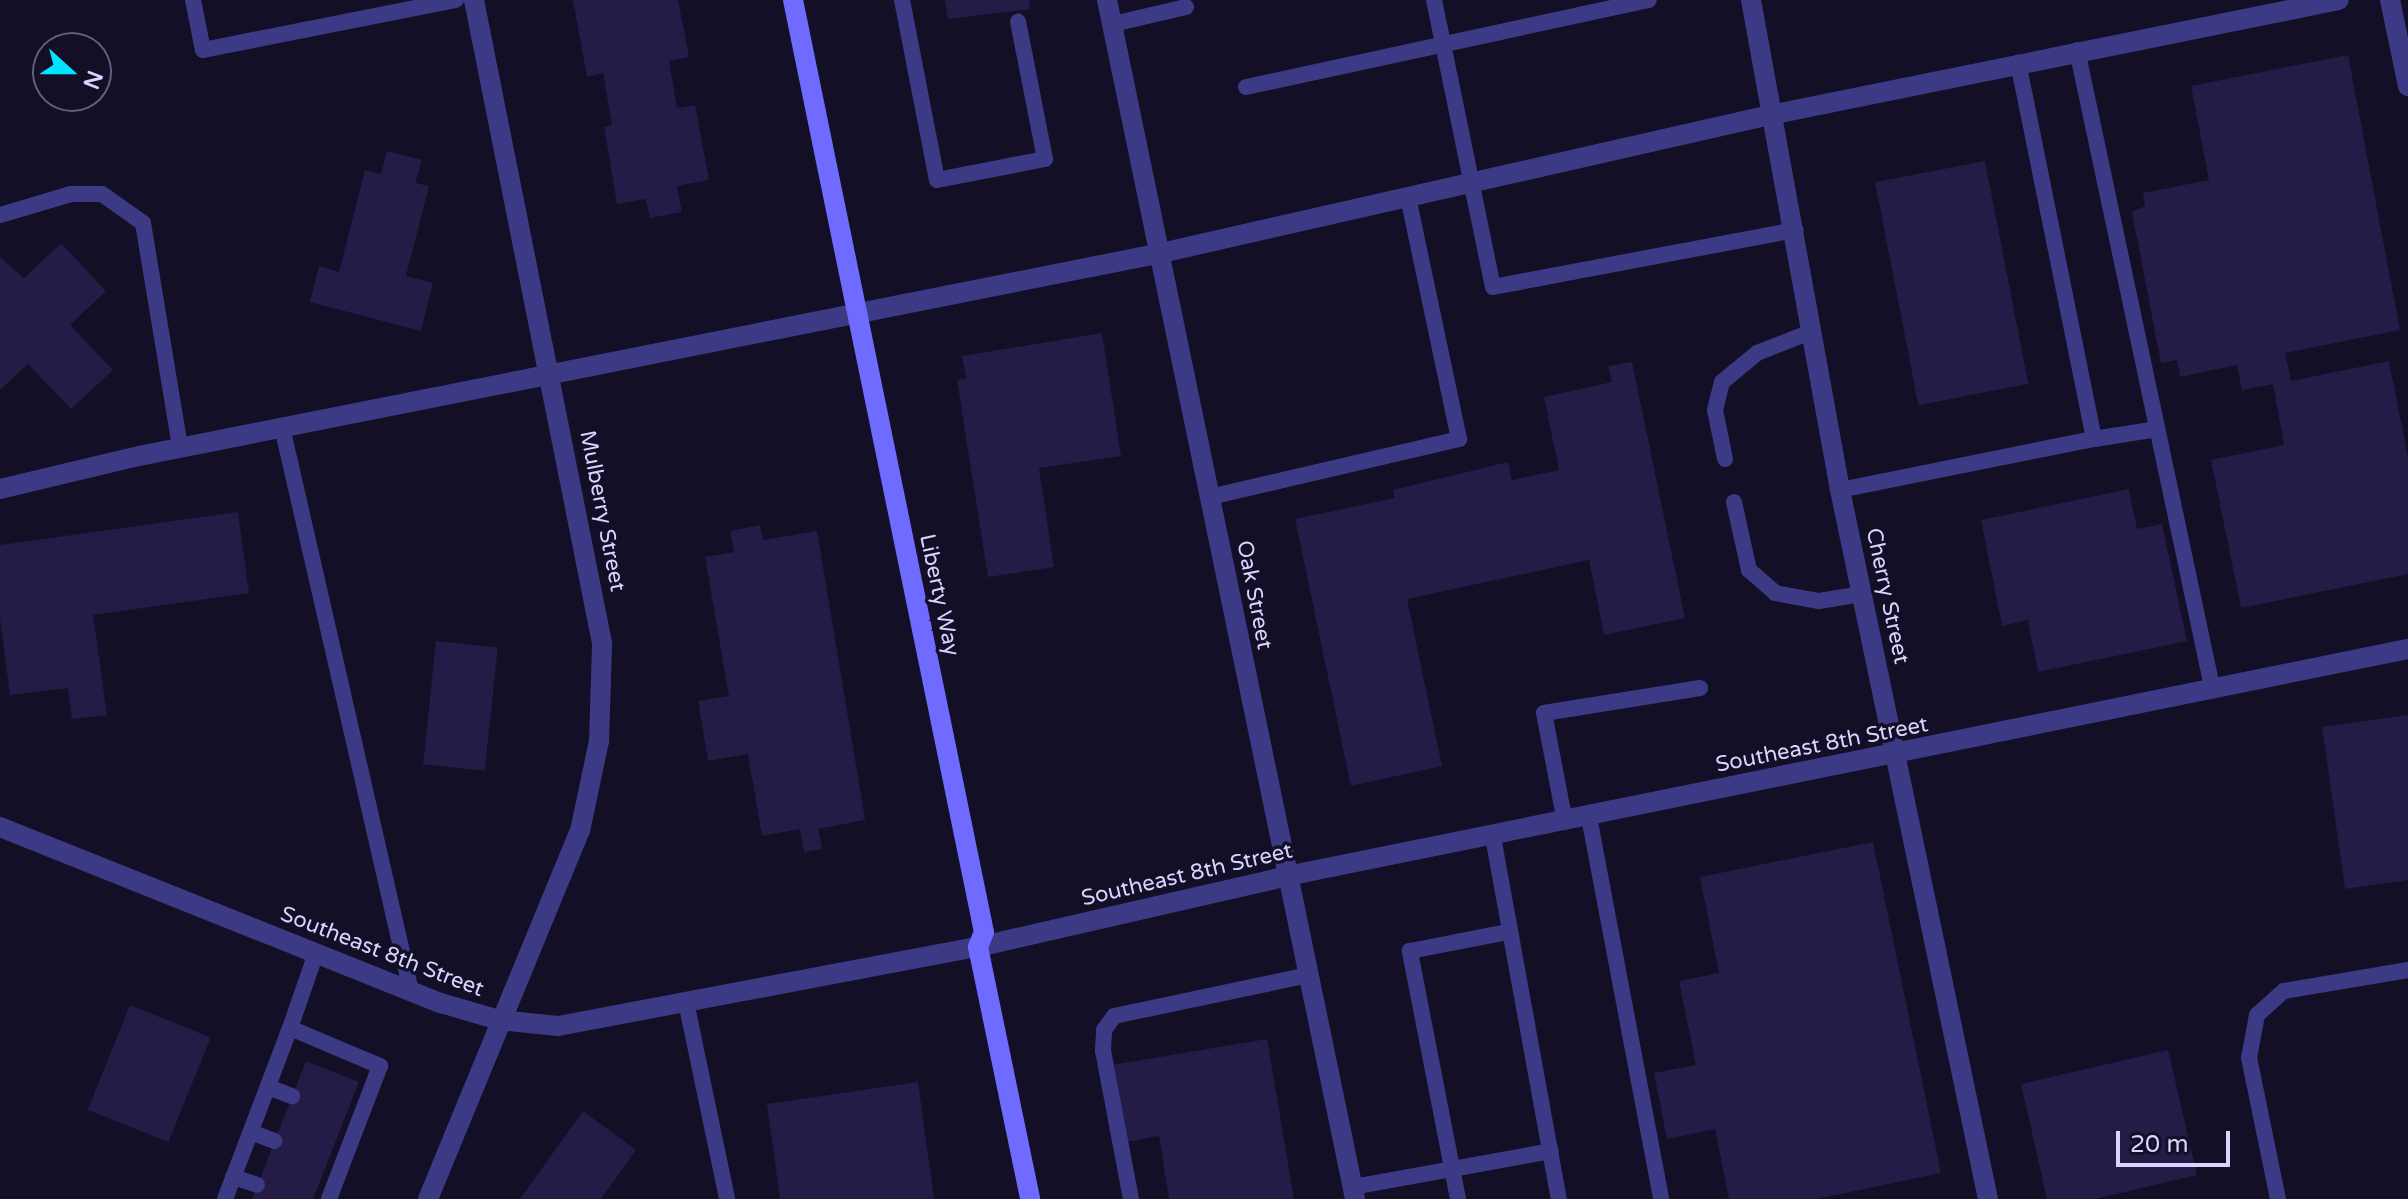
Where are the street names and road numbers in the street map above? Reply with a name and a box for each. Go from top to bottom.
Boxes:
street label: Mulberry Street [573,428,631,594]
street label: Cherry Street [1860,526,1914,666]
street label: Liberty Way [913,532,965,658]
street label: Oak Street [1230,538,1278,652]
street label: Southeast 8th Street [1714,711,1930,779]
street label: Southeast 8th Street [1079,838,1295,912]
street label: Southeast 8th Street [277,901,487,1003]

